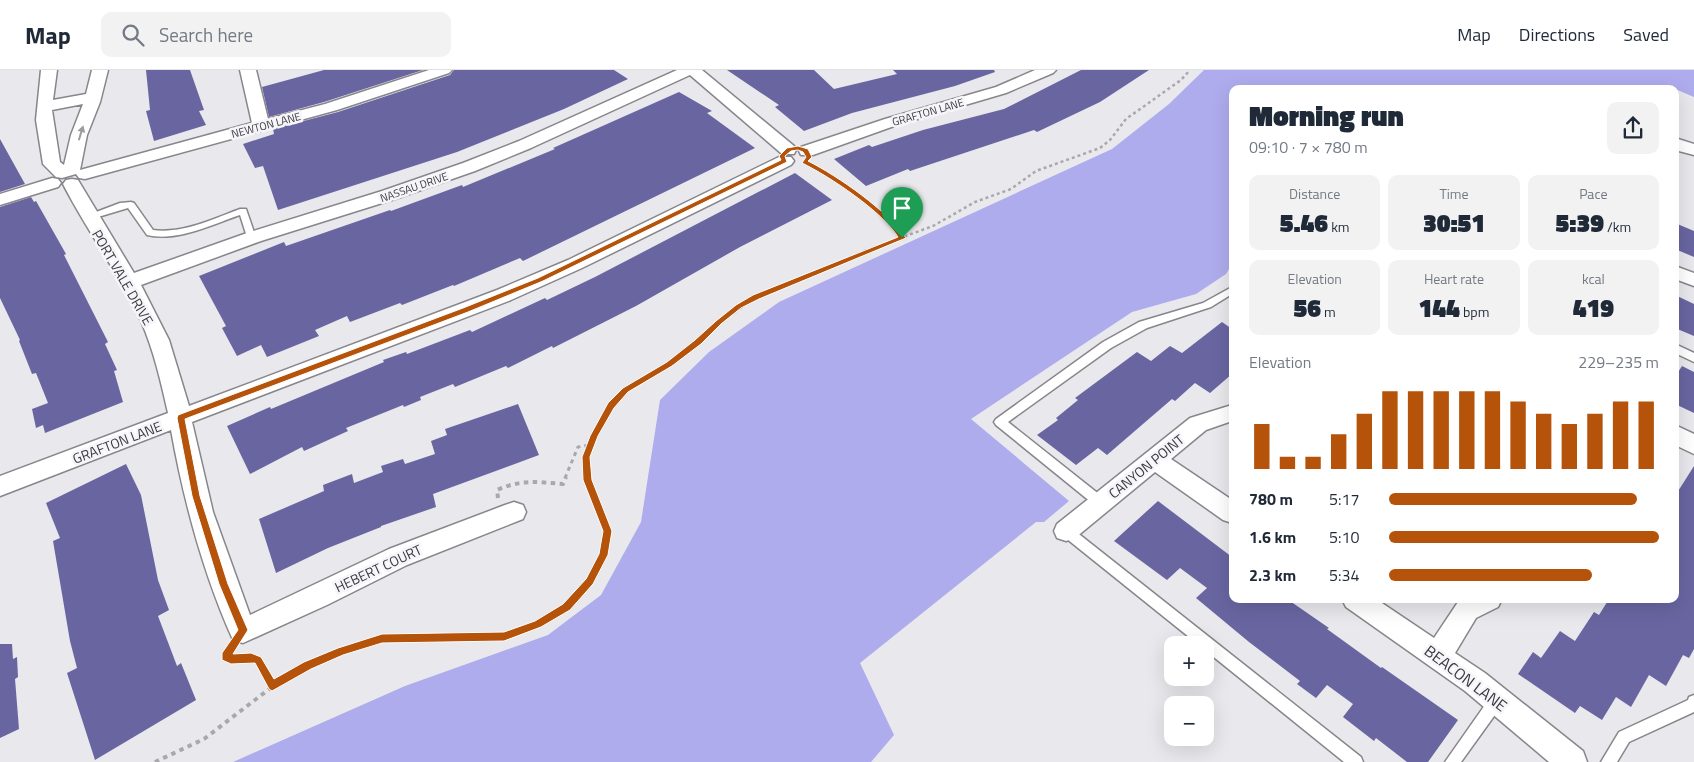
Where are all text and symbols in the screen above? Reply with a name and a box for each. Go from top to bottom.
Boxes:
search box [101,12,451,57]
text: Map [25,17,71,53]
text: Search here [159,20,253,49]
icon: search [119,21,147,49]
text: Map [1457,21,1491,48]
text: Directions [1519,21,1595,48]
text: Saved [1623,21,1669,48]
street label: GRAFTON LANE [890,94,966,130]
text: Morning run [1249,94,1404,137]
button: share [1607,102,1659,154]
street label: NEWTON LANE [229,108,303,142]
one-way arrow [77,125,85,140]
text: 09:10 · 7 × 780 m [1249,135,1368,159]
street label: NASSAU DRIVE [378,168,450,206]
text: Distance [1289,183,1340,204]
text: Time [1439,183,1469,204]
text: Pace [1579,183,1607,204]
pin [881,187,923,238]
icon: arrive [888,194,916,222]
text: 5.46 [1280,204,1328,242]
text: 30:51 [1423,204,1485,242]
text: 5:39 [1555,204,1604,242]
text: km [1328,216,1350,237]
text: /km [1604,216,1631,237]
street label: PORT VALE DRIVE [87,225,159,329]
text: Elevation [1287,268,1342,289]
text: Heart rate [1424,268,1484,289]
text: kcal [1582,268,1605,289]
text: 56 [1294,289,1321,327]
text: 144 [1419,289,1460,327]
text: 419 [1573,289,1614,327]
text: m [1321,301,1336,322]
text: bpm [1460,301,1489,322]
text: Elevation [1249,350,1311,374]
text: 229–235 m [1578,350,1659,374]
street label: GRAFTON LANE [69,415,165,469]
street label: CANYON POINT [1104,428,1189,503]
text: 780 m [1249,487,1293,511]
text: 5:17 [1329,487,1359,511]
text: 1.6 km [1249,525,1296,549]
text: 5:10 [1329,525,1359,549]
street label: HEBERT COURT [331,538,426,597]
text: 2.3 km [1249,563,1296,587]
text: 5:34 [1329,563,1359,587]
map controls [1164,636,1214,746]
button: + [1164,636,1214,686]
street label: BEACON LANE [1420,639,1513,717]
button: − [1164,696,1214,746]

